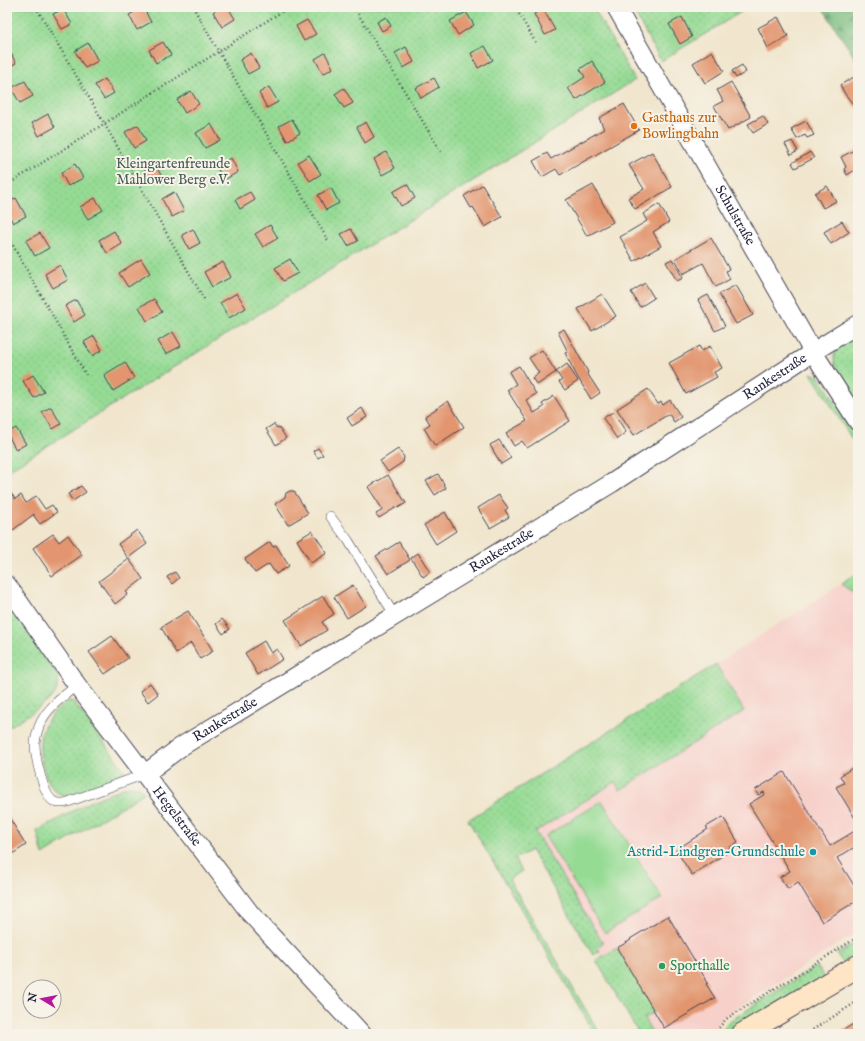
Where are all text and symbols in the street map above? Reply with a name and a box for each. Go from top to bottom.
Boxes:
place label: Gasthaus zur Bowlingbahn [642,109,719,143]
marker: Gasthaus zur Bowlingbahn [629,121,639,131]
park label: Kleingartenfreunde Mahlower Berg e.V. [116,155,231,189]
street label: Schulstraße [711,182,760,249]
street label: Rankestraße [740,349,811,404]
street label: Rankestraße [466,524,538,577]
street label: Rankestraße [190,693,261,746]
street label: Hegelstraße [148,783,206,850]
place label: Astrid-Lindgren-Grundschule [626,843,806,861]
marker: Astrid-Lindgren-Grundschule [808,847,818,857]
place label: Sporthalle [670,957,730,975]
marker: Sporthalle [657,961,667,971]
north arrow [22,979,62,1019]
text: N [25,991,41,1004]

